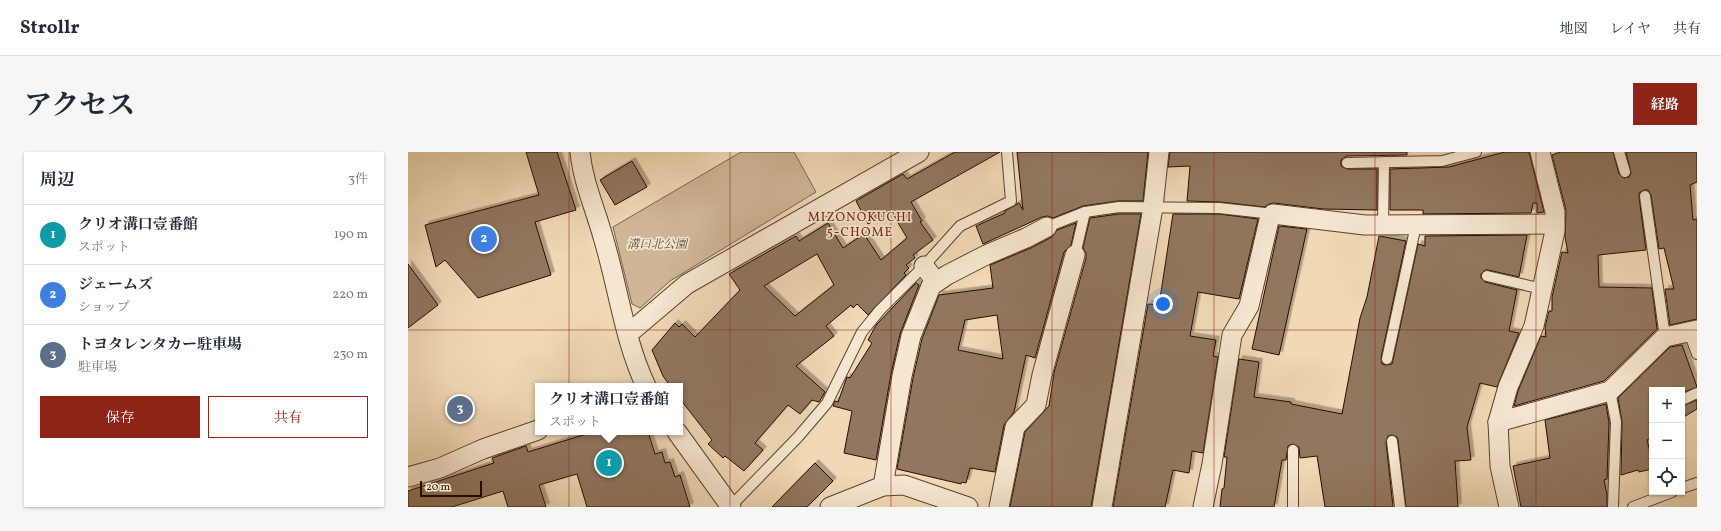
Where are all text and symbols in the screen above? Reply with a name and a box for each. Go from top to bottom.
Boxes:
text: Strollr [20,15,80,41]
text: 地図 [1560,20,1588,39]
text: レイヤ [1610,20,1651,39]
text: 共有 [1673,20,1701,39]
button: 経路 [1633,83,1697,125]
text: アクセス [24,87,135,126]
text: 周辺 [40,169,74,192]
text: 3件 [348,171,368,189]
district label: MIZONOKUCHI 5-CHOME [808,209,912,242]
text: クリオ溝口壹番館 [78,215,198,236]
pin: 2 [471,224,497,254]
text: 1 [50,226,56,244]
text: 190 m [334,226,368,244]
park label: 溝口北公園 [627,237,689,253]
text: スポット [78,239,130,257]
text: ジェームズ [78,275,153,296]
text: 2 [50,286,56,304]
text: 220 m [332,286,368,304]
your location [1153,294,1173,314]
text: ショップ [78,299,130,317]
text: トヨタレンタカー駐車場 [78,335,242,356]
text: 3 [50,346,56,364]
text: 230 m [333,346,368,364]
text: 駐車場 [78,359,117,377]
popup [535,383,683,435]
map controls [1649,387,1685,495]
button: + [1649,387,1685,423]
text: クリオ溝口壹番館 [549,390,669,411]
pin: 3 [447,394,473,424]
button: 保存 [40,396,200,438]
button: 共有 [208,396,368,438]
text: スポット [549,414,601,432]
button: − [1649,423,1685,459]
pin: 1 [596,448,622,478]
button: locate [1649,459,1685,495]
scale bar [420,479,482,498]
text: 20 m [426,480,450,495]

